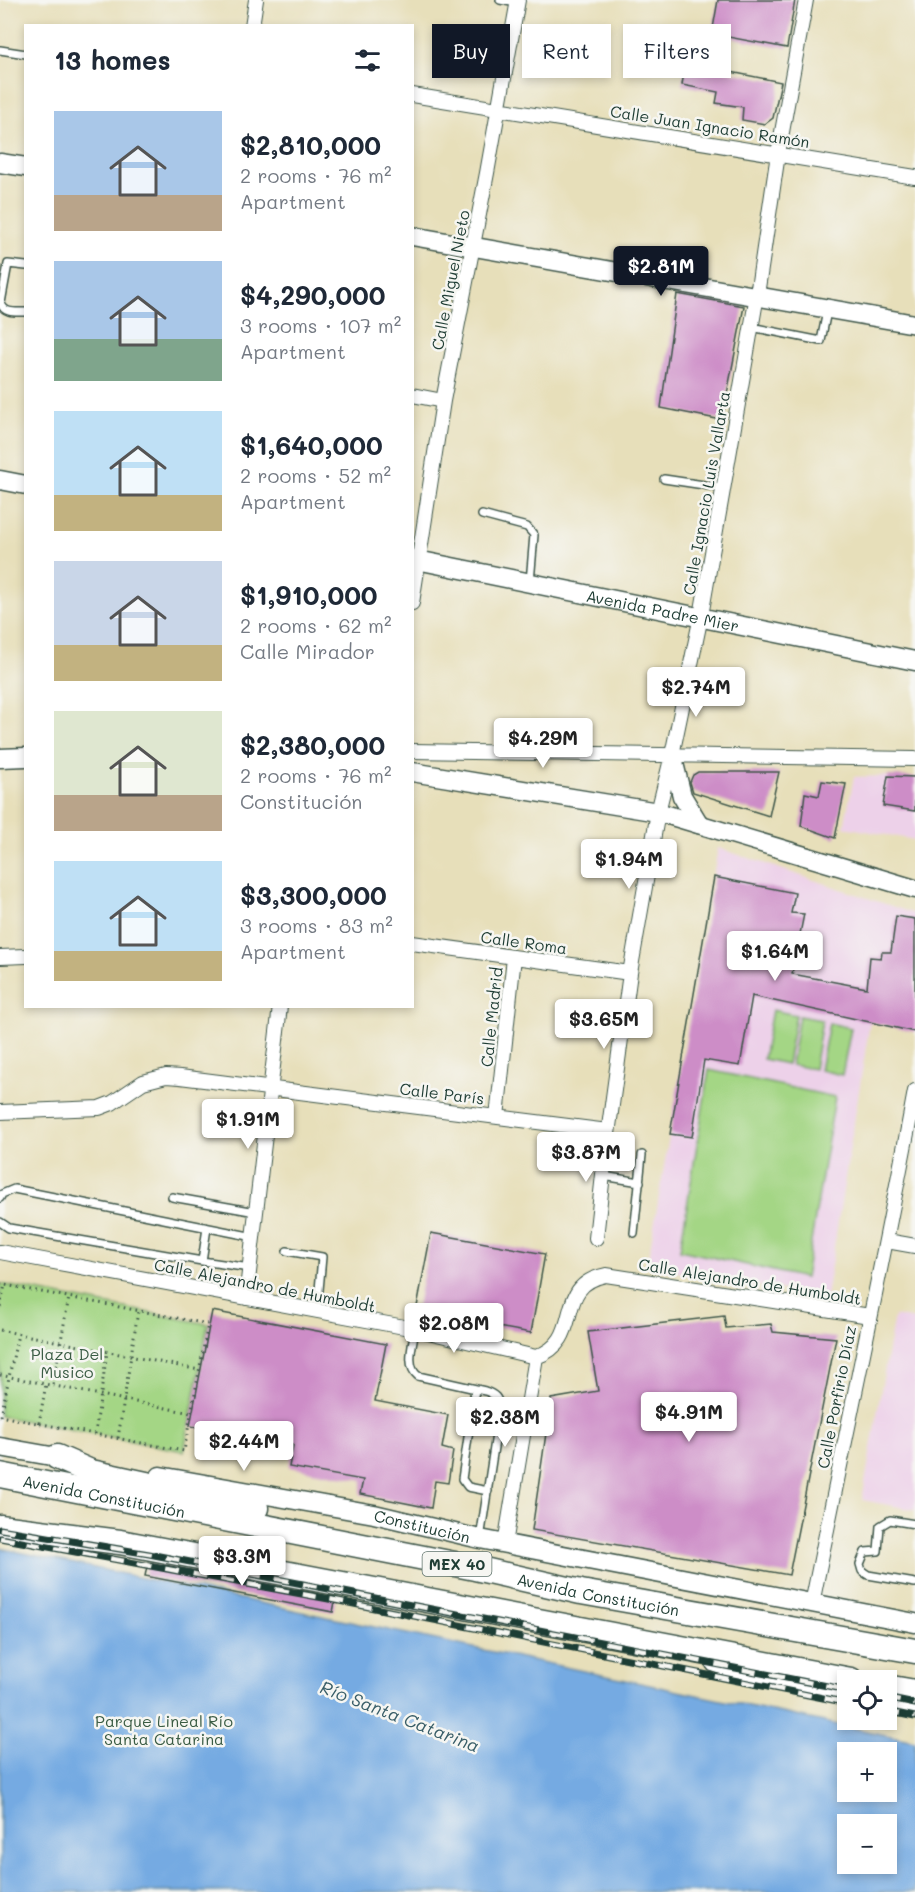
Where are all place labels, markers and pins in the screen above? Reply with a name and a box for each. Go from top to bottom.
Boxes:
pin: $2.81M [612,246,710,297]
pin: $2.74M [647,667,745,718]
pin: $4.29M [494,718,592,769]
pin: $1.94M [580,839,678,890]
pin: $1.64M [726,931,824,982]
pin: $3.65M [555,999,653,1050]
pin: $1.91M [199,1099,297,1150]
pin: $3.87M [537,1132,635,1183]
pin: $2.08M [405,1303,503,1354]
pin: $4.91M [640,1392,738,1443]
pin: $2.38M [456,1397,554,1448]
pin: $2.44M [195,1421,293,1472]
pin: $3.3M [200,1536,284,1587]

